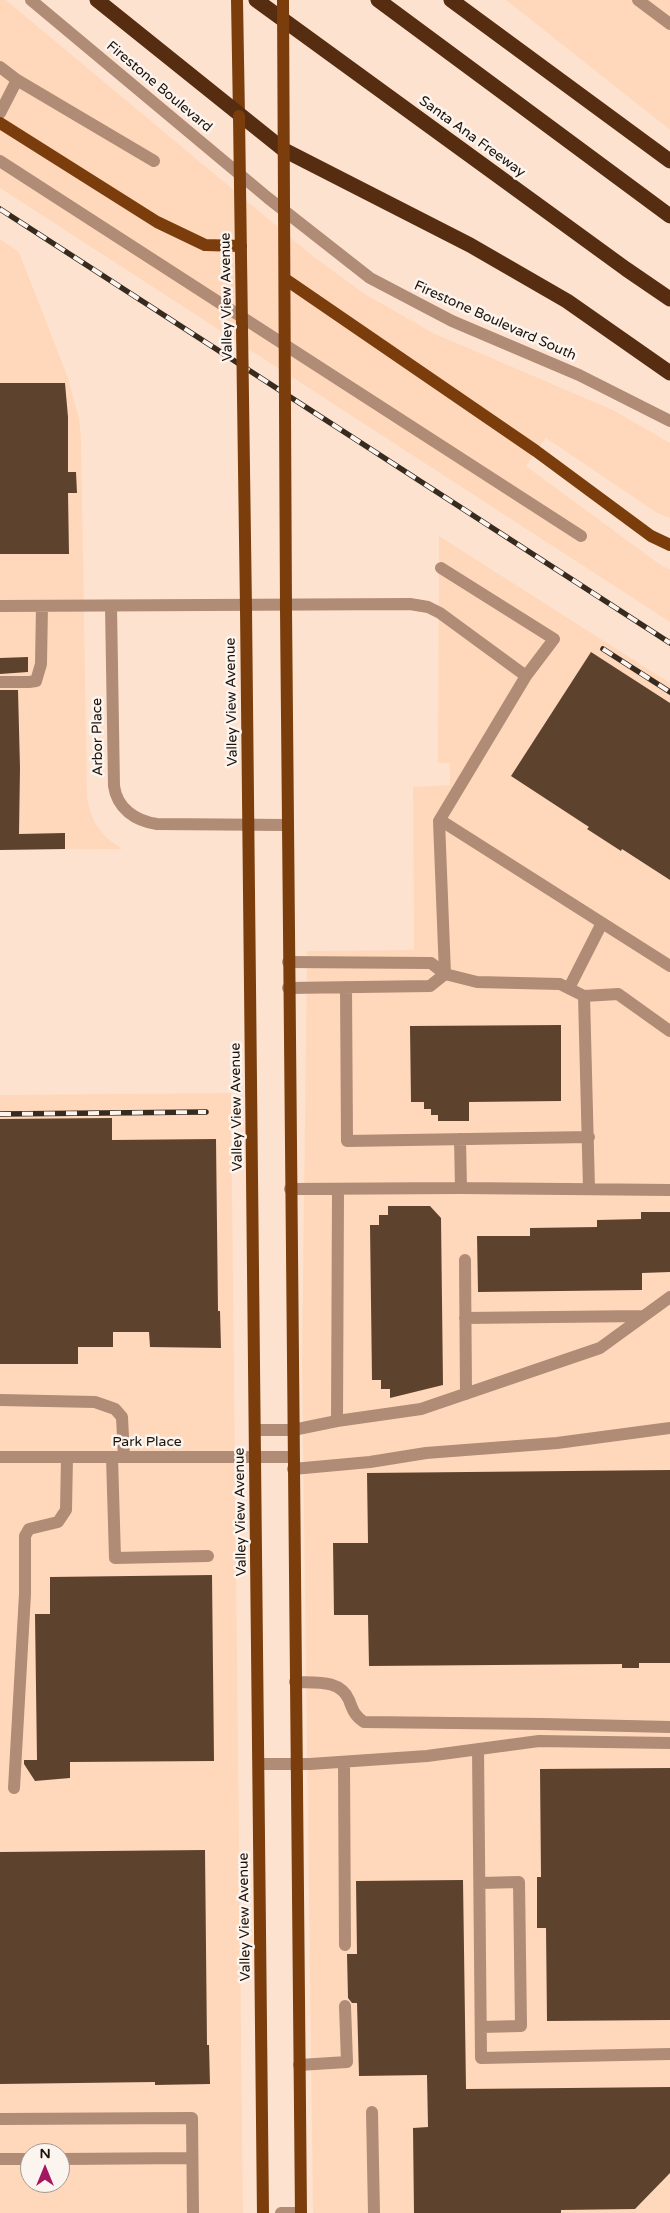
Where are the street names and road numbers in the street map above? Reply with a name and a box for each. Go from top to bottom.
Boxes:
street label: Firestone Boulevard [103,38,215,136]
street label: Santa Ana Freeway [416,93,528,181]
street label: Valley View Avenue [217,233,237,361]
street label: Firestone Boulevard South [411,278,579,364]
street label: Valley View Avenue [222,638,242,766]
street label: Arbor Place [89,698,107,776]
street label: Valley View Avenue [227,1043,247,1171]
street label: Park Place [112,1434,182,1450]
street label: Valley View Avenue [231,1448,251,1576]
street label: Valley View Avenue [235,1853,255,1981]

